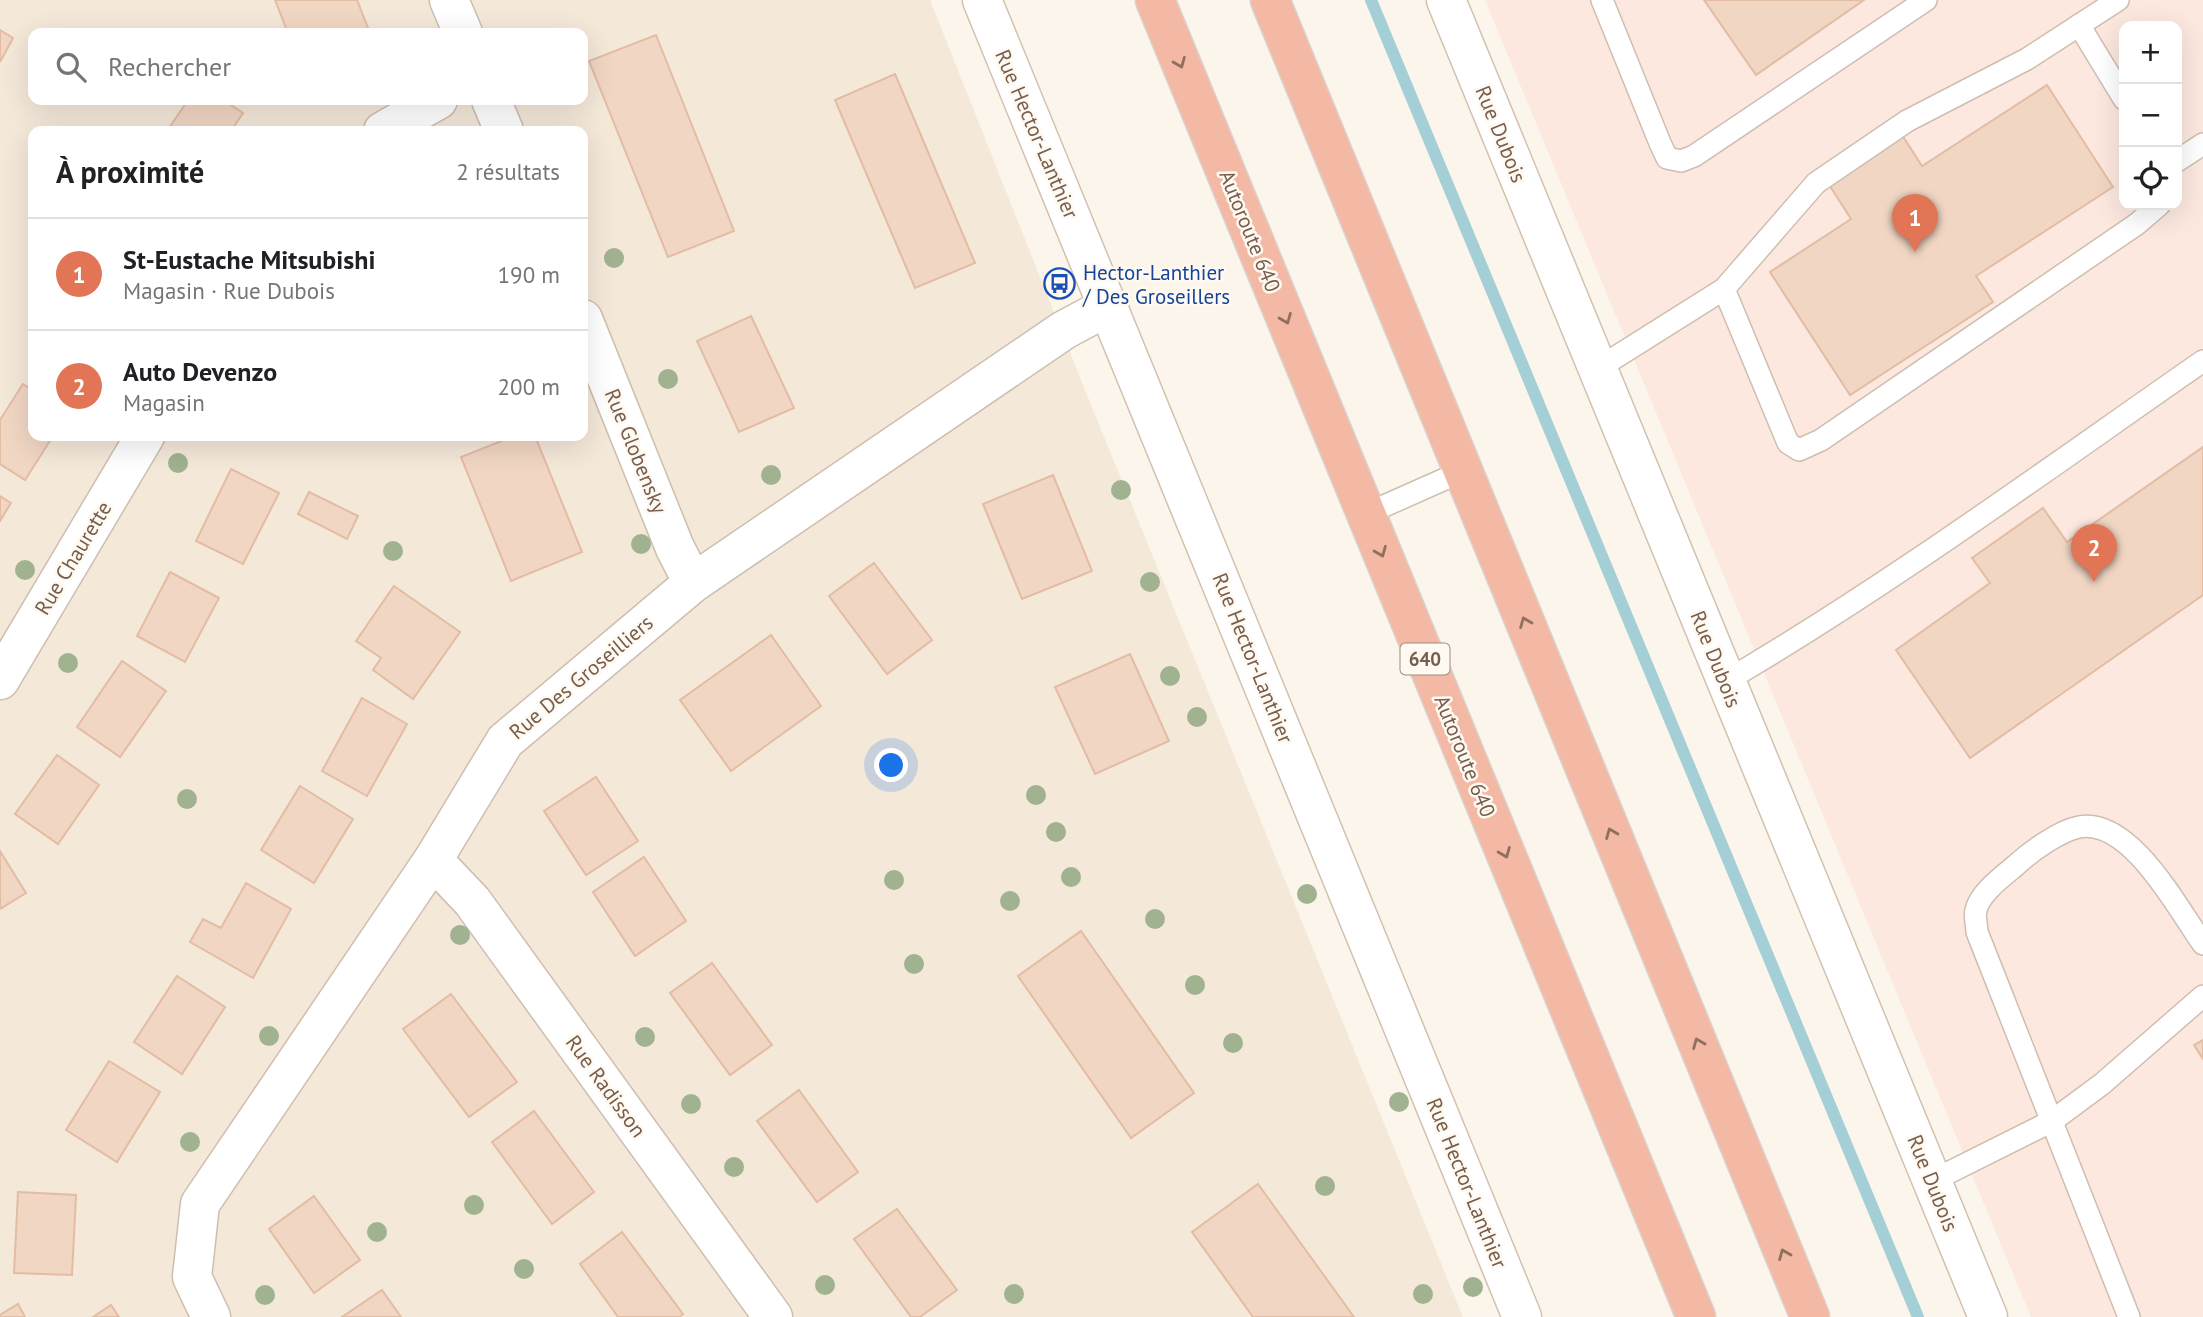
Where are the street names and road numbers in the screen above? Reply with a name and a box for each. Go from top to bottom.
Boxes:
street label: Rue Hector-Lanthier [989,45,1085,223]
street label: Rue Dubois [1469,82,1533,186]
street label: Autoroute 640 [1213,166,1287,296]
street label: Rue Globensky [599,385,673,518]
street label: Rue Chaurette [29,496,117,620]
street label: Rue Hector-Lanthier [1207,569,1299,747]
street label: Rue Dubois [1684,607,1748,711]
street label: Rue Des Groseilliers [504,609,658,745]
road number: 640 [1400,644,1450,674]
street label: Autoroute 640 [1428,691,1502,821]
street label: Rue Radisson [560,1030,652,1142]
street label: Rue Hector-Lanthier [1421,1094,1513,1272]
street label: Rue Dubois [1901,1131,1965,1235]

